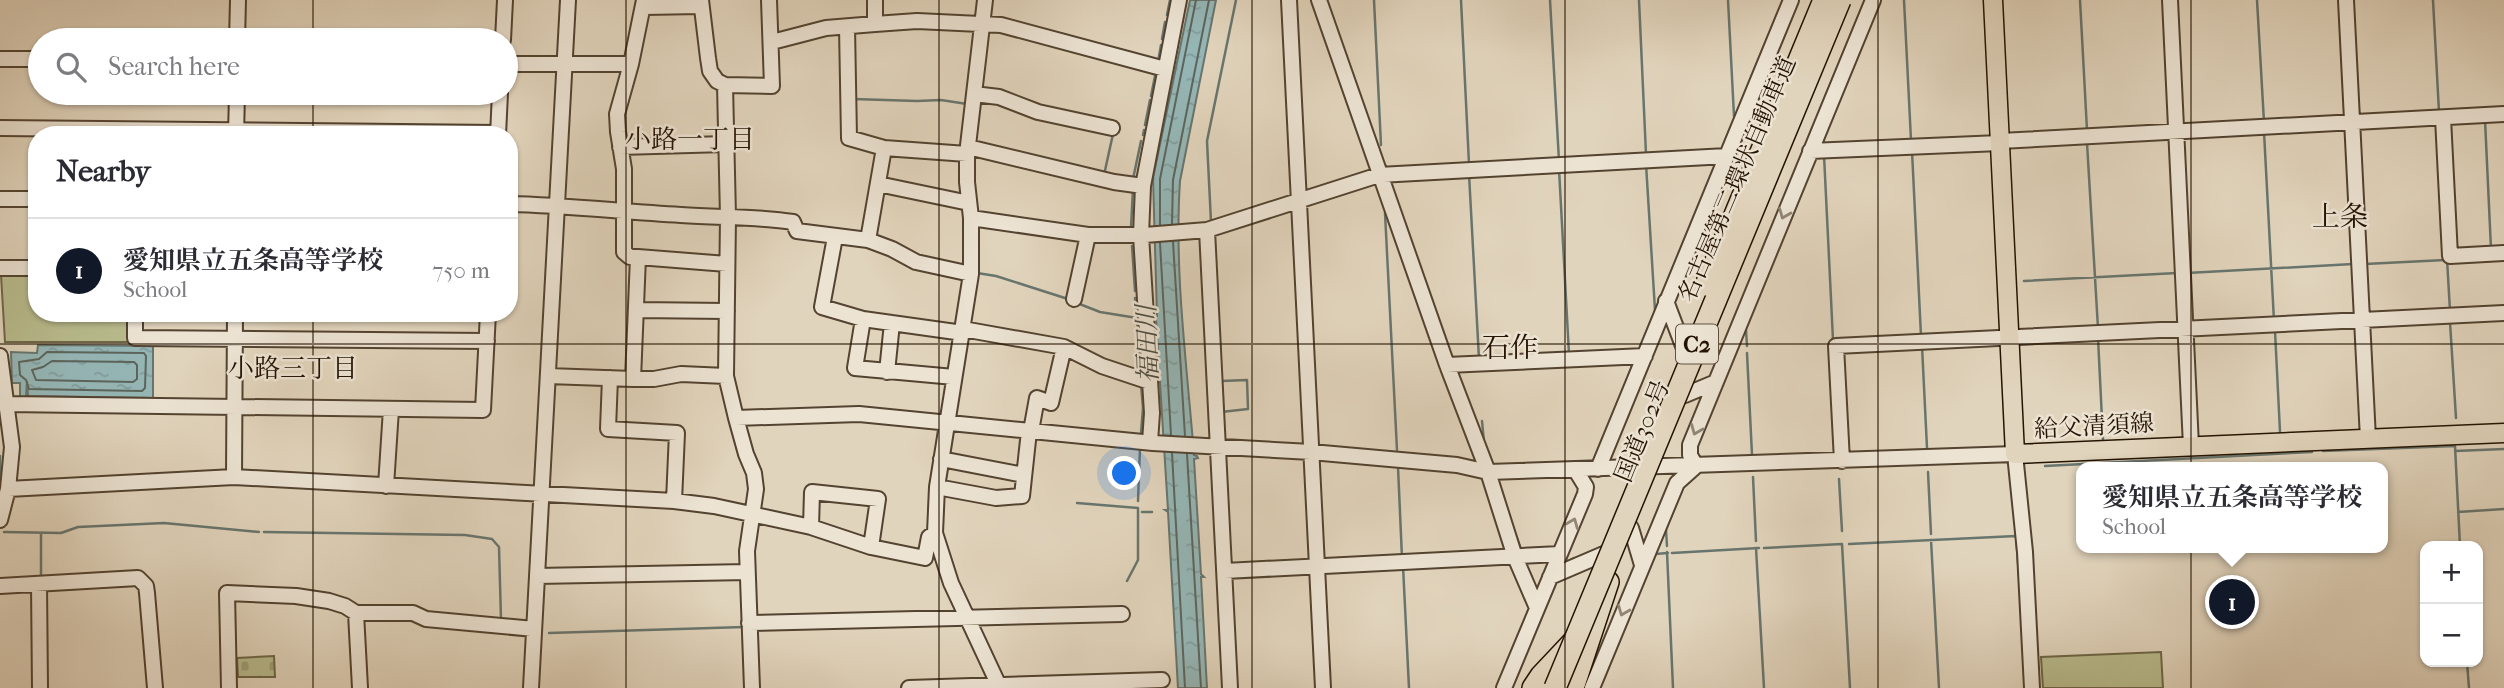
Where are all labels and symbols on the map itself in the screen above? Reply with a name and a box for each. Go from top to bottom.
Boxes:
street label: 名古屋第二環状自動車道 [1673,52,1801,306]
district label: 小路一丁目 [625,124,755,155]
district label: 上条 [2312,200,2368,233]
one-way arrow [1778,208,1792,220]
water label: 福田川 [1131,301,1164,384]
road number: C2 [1676,324,1718,364]
district label: 石作 [1482,331,1538,364]
district label: 小路三丁目 [228,353,358,384]
street label: 国道302号 [1609,376,1675,486]
street label: 給父清須線 [2033,409,2155,443]
one-way arrow [1690,423,1704,436]
your location [1107,456,1141,490]
one-way arrow [1565,517,1579,530]
pin: 1 [2209,576,2255,628]
one-way arrow [1618,604,1632,616]

